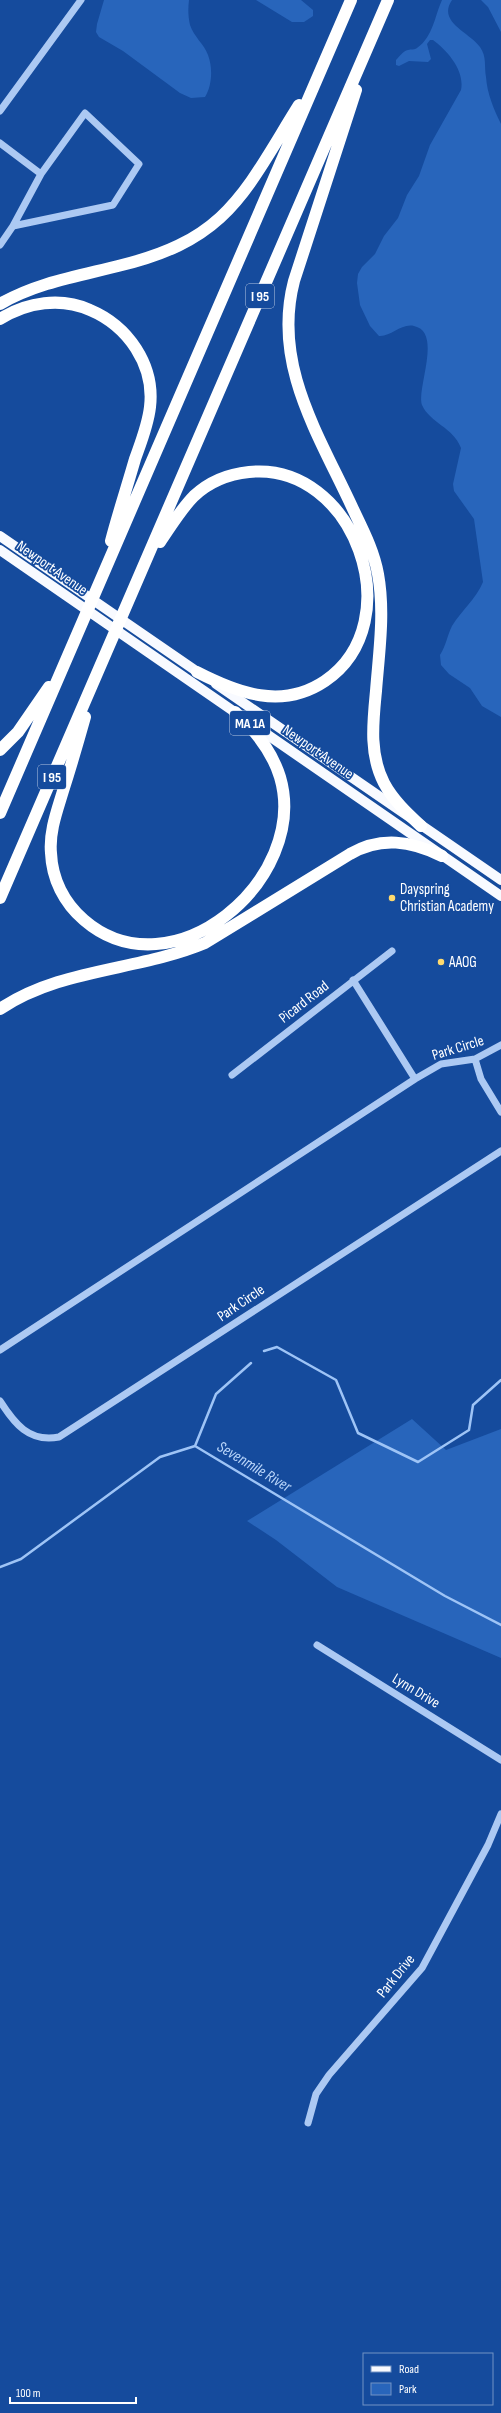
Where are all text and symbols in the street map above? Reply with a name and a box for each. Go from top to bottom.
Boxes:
road number: I 95 [246,284,274,308]
street label: Newport Avenue [13,537,91,599]
road number: MA 1A [230,711,270,735]
street label: Newport Avenue [279,721,357,783]
road number: I 95 [38,765,66,789]
place label: Dayspring Christian Academy [400,880,494,916]
marker: Dayspring Christian Academy [387,893,397,903]
place label: AAOG [448,953,477,972]
marker: AAOG [436,957,446,967]
street label: Picard Road [275,977,333,1027]
street label: Park Circle [430,1031,486,1065]
street label: Park Circle [214,1280,268,1326]
water label: Sevenmile River [213,1437,295,1497]
street label: Lynn Drive [389,1669,443,1713]
street label: Park Drive [373,1950,419,2002]
legend [363,2353,493,2405]
text: Road [399,2362,419,2377]
scale bar [10,2379,136,2405]
text: Park [399,2382,417,2397]
text: 100 m [16,2386,41,2401]

